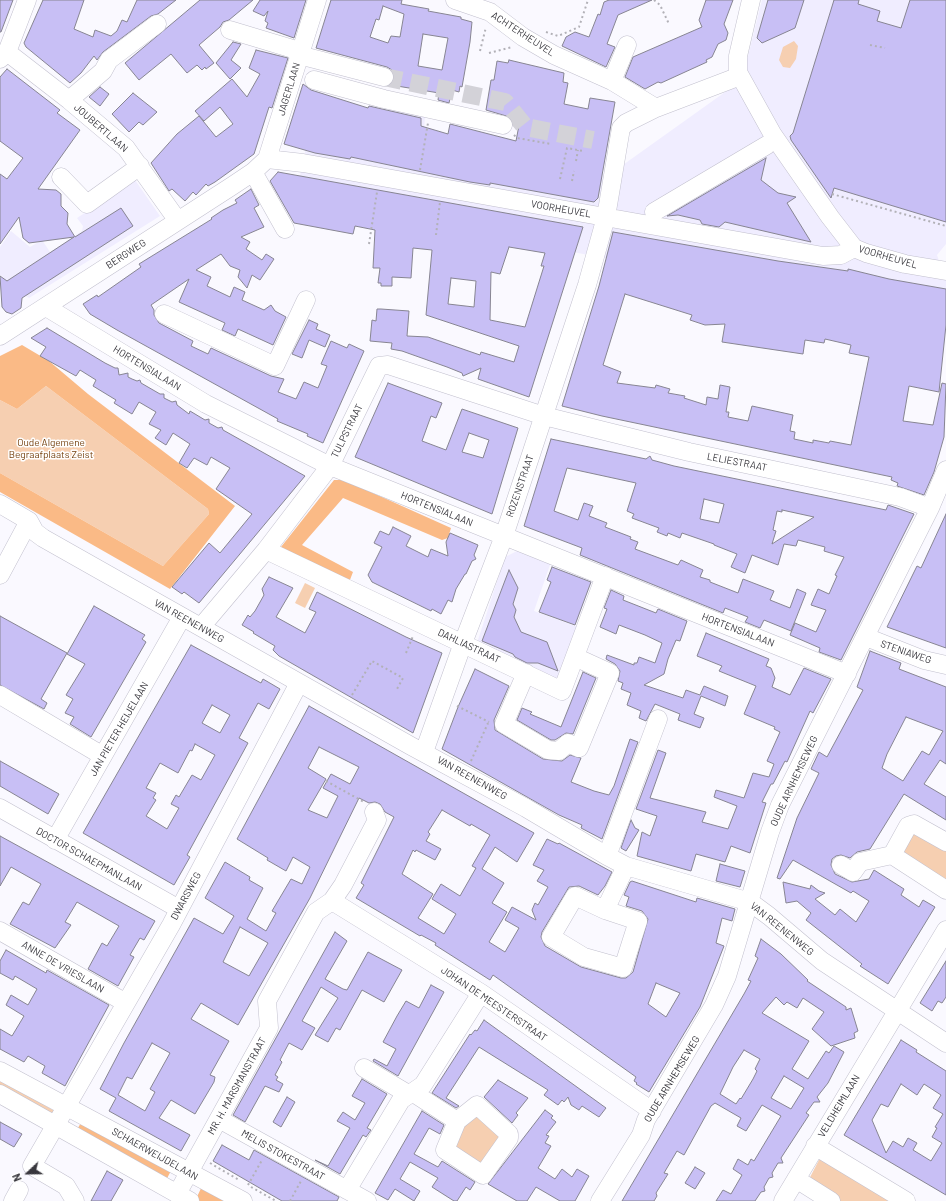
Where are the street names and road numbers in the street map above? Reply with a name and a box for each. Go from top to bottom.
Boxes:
street label: ACHTERHEUVEL [489,9,557,59]
street label: JAGERLAAN [275,61,303,117]
street label: JOUBERTLAAN [72,101,130,155]
street label: VOORHEUVEL [530,198,592,220]
street label: BERGWEG [104,237,148,271]
street label: VOORHEUVEL [857,243,919,271]
street label: HORTENSIALAAN [111,343,183,393]
street label: TULPSTRAAT [329,402,365,460]
street label: LELIESTRAAT [706,450,768,474]
street label: ROZENSTRAAT [504,453,536,519]
street label: HORTENSIALAAN [399,489,475,529]
street label: VAN REENENWEG [152,597,226,645]
street label: HORTENSIALAAN [700,611,776,649]
street label: DAHLIASTRAAT [436,626,502,666]
street label: STENIAWEG [879,638,933,666]
street label: JAN PIETER HEIJELAAN [87,680,151,778]
street label: OUDE ARNHEMSEWEG [768,734,820,828]
street label: VAN REENENWEG [435,754,509,802]
street label: DOCTOR SCHAEPMANLAAN [34,825,144,893]
street label: DWARSWEG [168,870,204,922]
street label: VAN REENENWEG [748,900,816,958]
street label: ANNE DE VRIESLAAN [20,939,106,995]
street label: JOHAN DE MEESTERSTRAAT [439,964,549,1044]
street label: OUDE ARNHEMSEWEG [641,1034,703,1124]
street label: MR. H. MARSMANSTRAAT [205,1035,269,1137]
street label: VELDHEIMLAAN [816,1072,862,1140]
street label: SCHAERWEIJDELAAN [110,1125,200,1183]
street label: MELIS STOKESTRAAT [239,1127,327,1183]

